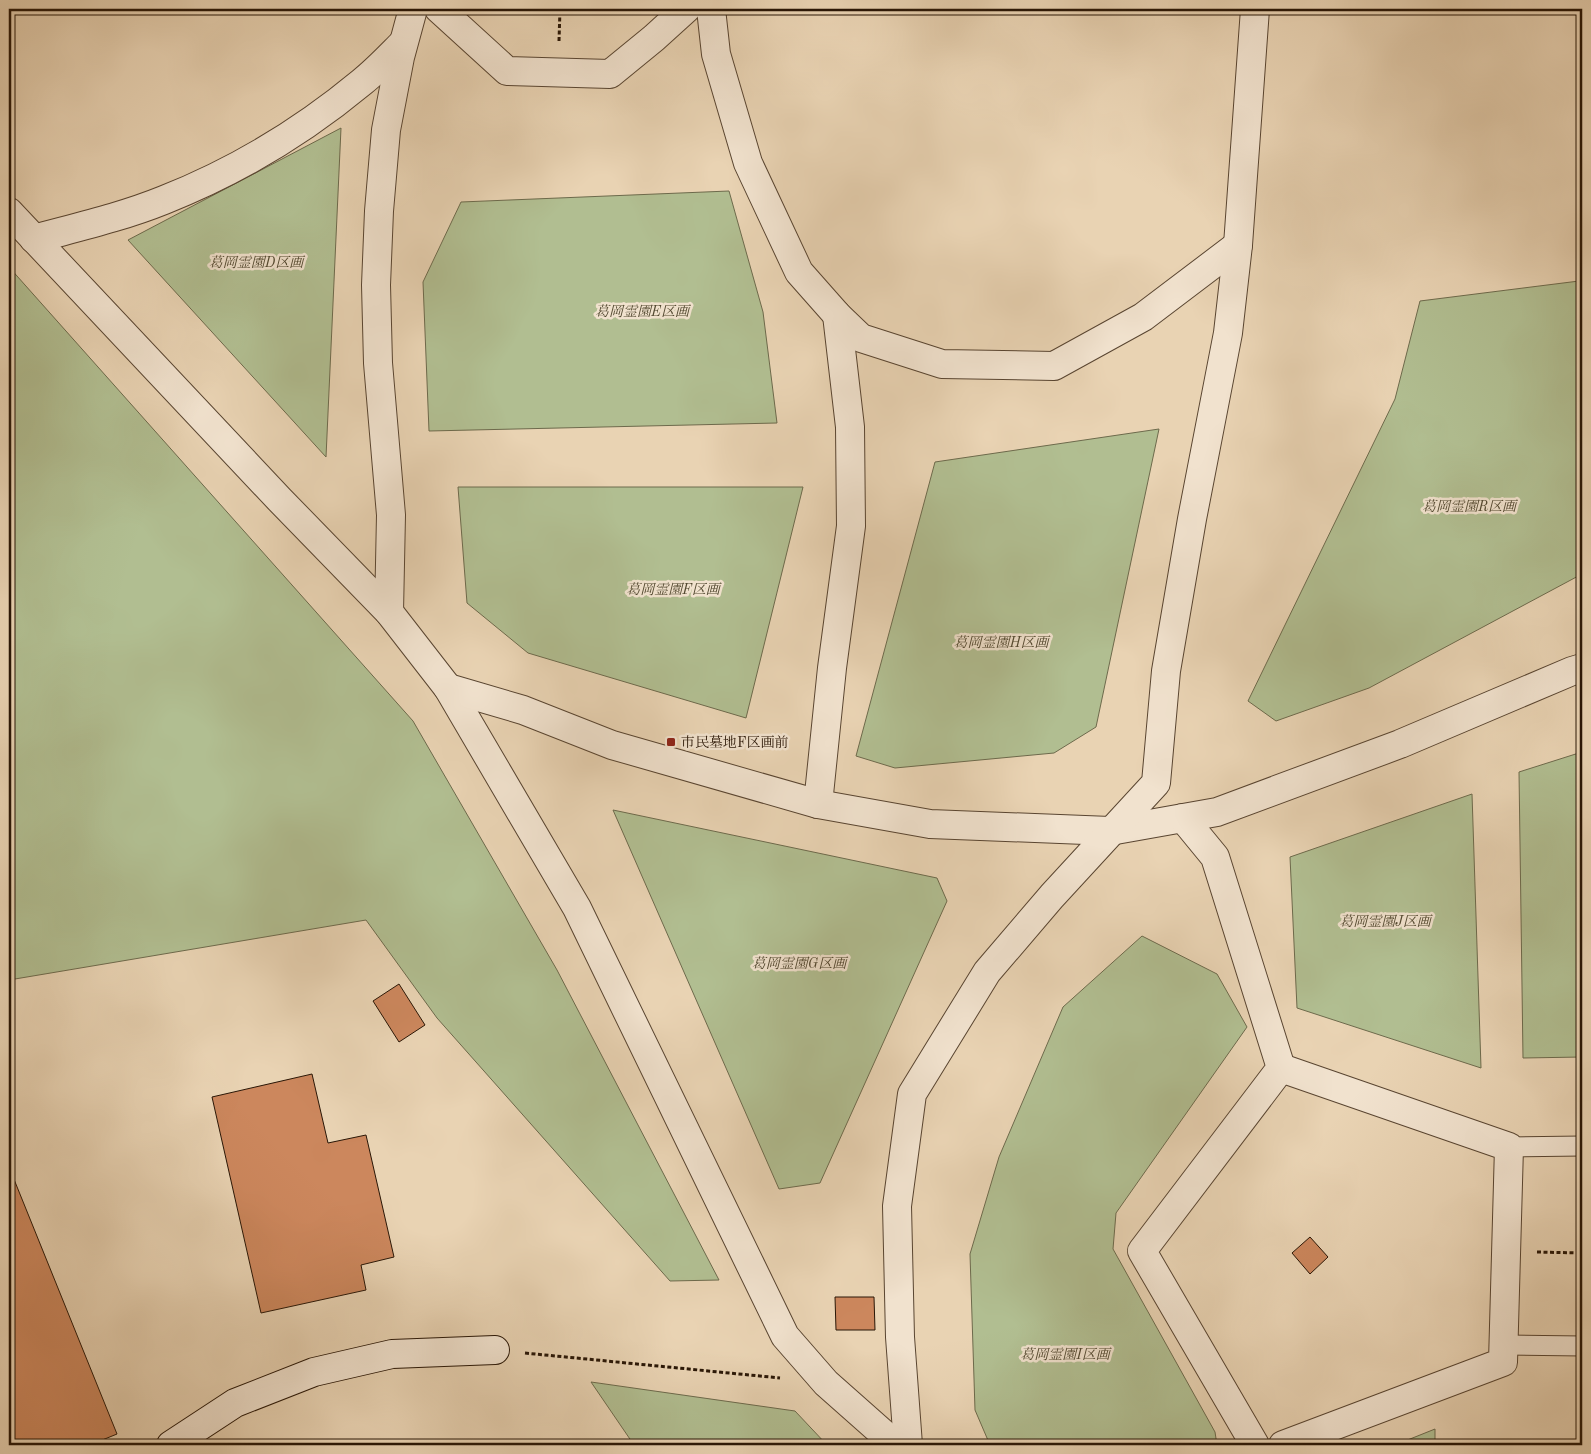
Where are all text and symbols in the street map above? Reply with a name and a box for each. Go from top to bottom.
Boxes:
park label: 葛岡霊園D区画 [209,255,306,270]
park label: 葛岡霊園E区画 [595,304,692,319]
park label: 葛岡霊園R区画 [1422,499,1519,514]
park label: 葛岡霊園F区画 [626,582,723,597]
park label: 葛岡霊園H区画 [953,635,1052,650]
place label: 市民墓地F区画前 [681,735,788,750]
marker: 市民墓地F区画前 [665,736,677,748]
park label: 葛岡霊園J区画 [1339,914,1434,929]
park label: 葛岡霊園G区画 [752,956,849,971]
park label: 葛岡霊園I区画 [1020,1347,1113,1362]

